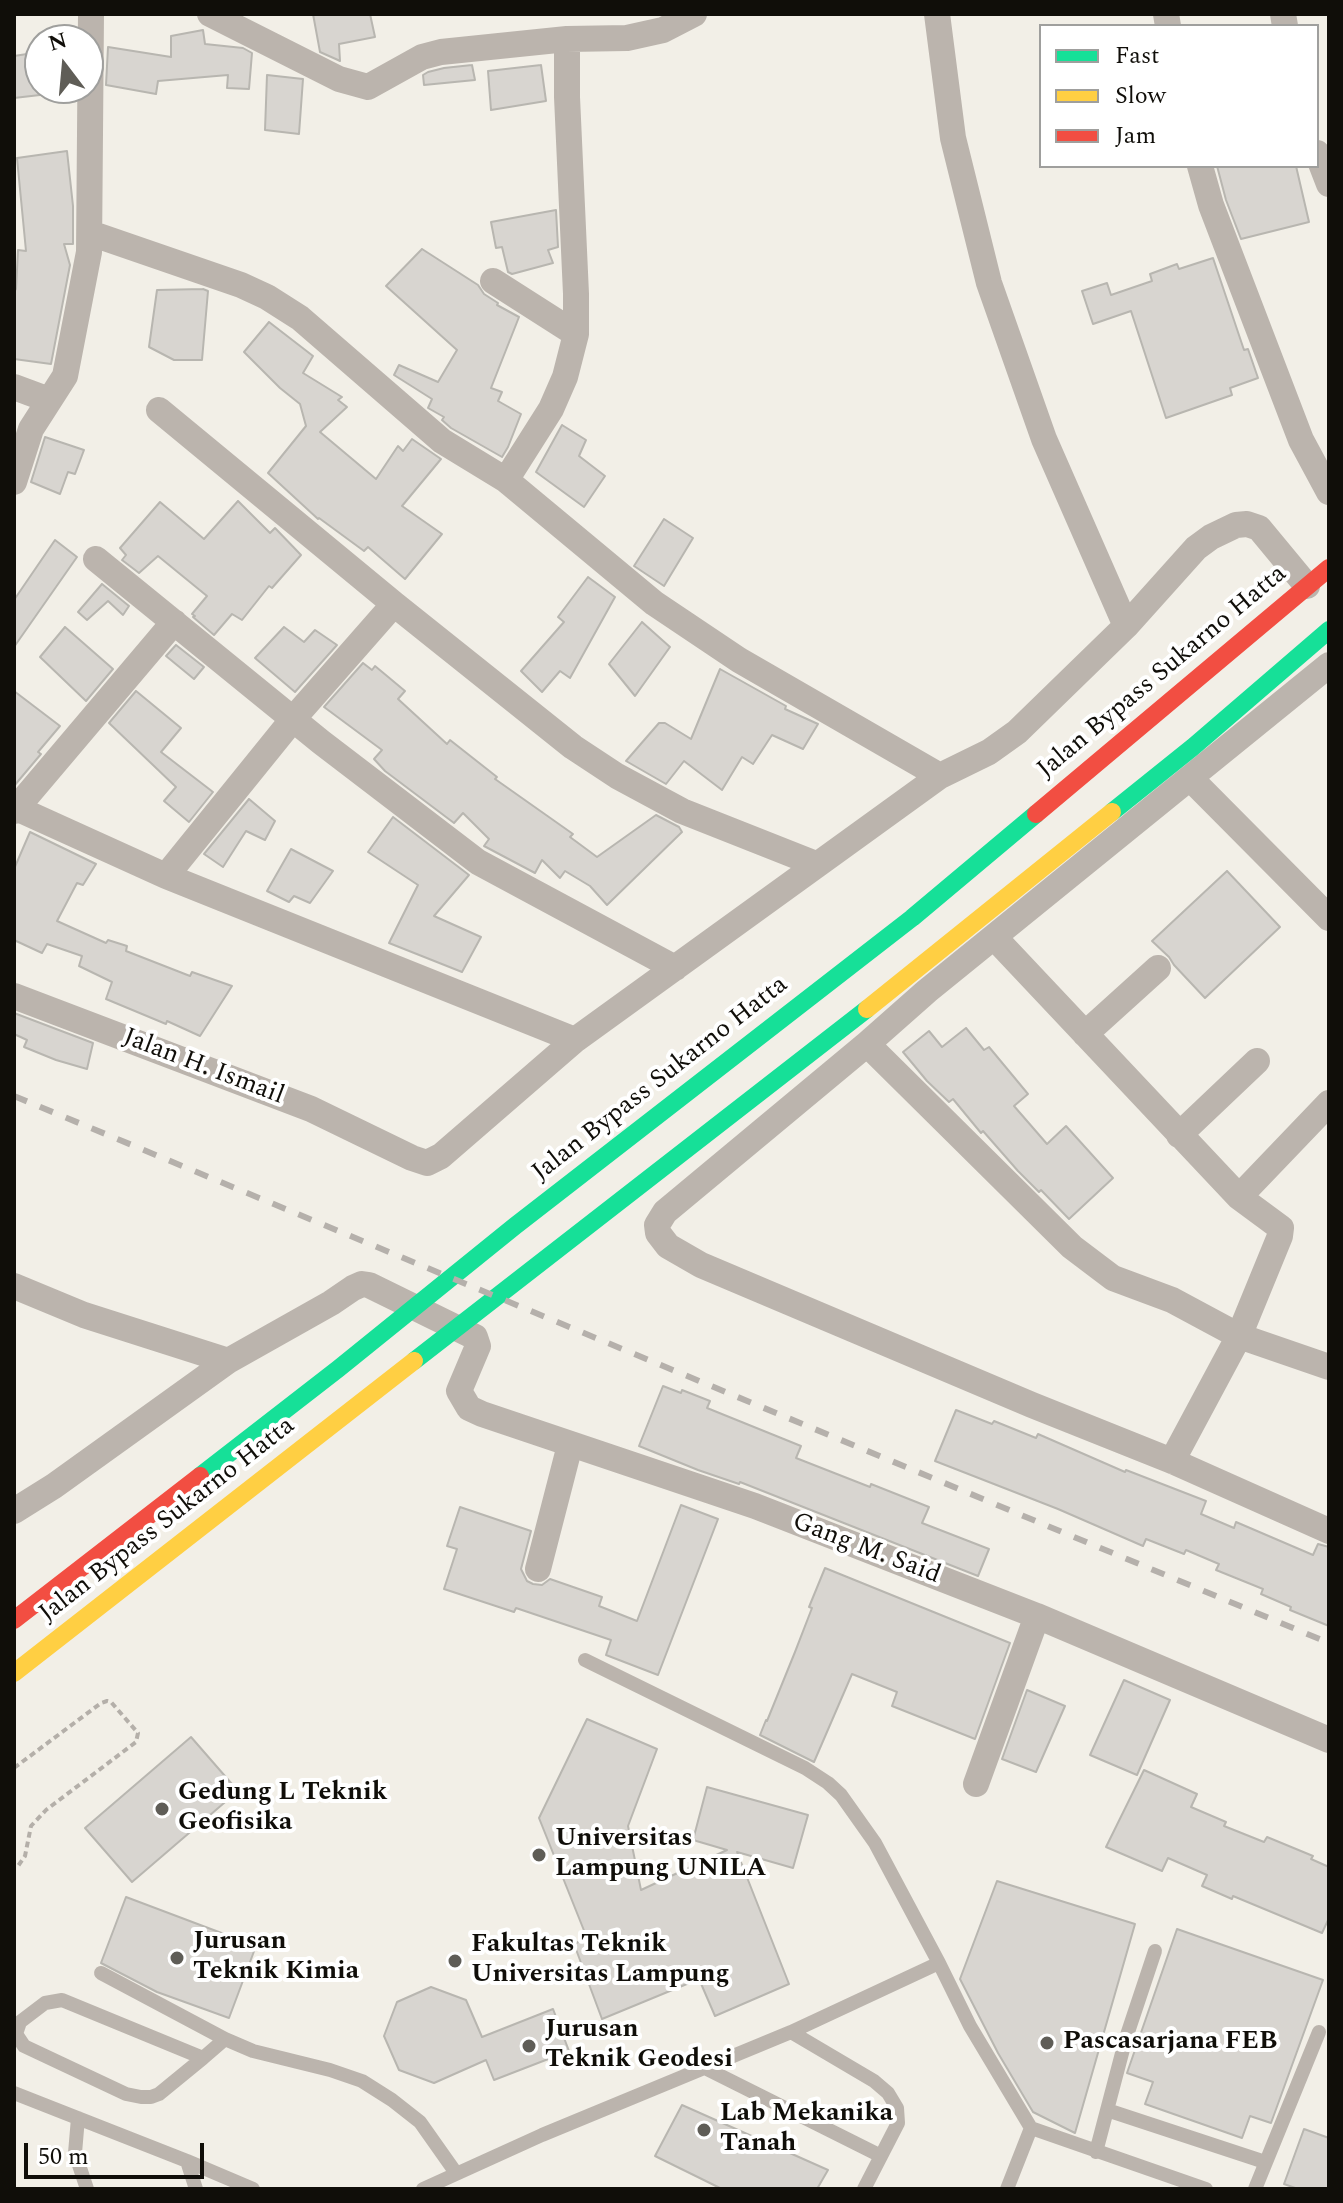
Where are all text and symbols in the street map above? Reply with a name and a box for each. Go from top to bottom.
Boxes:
north arrow [24,24,104,104]
text: N [45,24,71,61]
legend [1039,24,1319,168]
text: Fast [1115,38,1160,74]
text: Slow [1115,78,1166,114]
text: Jam [1115,118,1156,154]
street label: Jalan Bypass Sukarno Hatta [1032,560,1294,786]
street label: Jalan Bypass Sukarno Hatta [527,970,795,1190]
street label: Jalan H. Ismail [118,1023,288,1113]
street label: Jalan Bypass Sukarno Hatta [34,1411,302,1631]
street label: Gang M. Said [788,1507,944,1593]
place label: Gedung L Teknik Geofisika [178,1778,387,1840]
marker: Gedung L Teknik Geofisika [153,1800,171,1818]
place label: Universitas Lampung UNILA [555,1824,766,1886]
marker: Universitas Lampung UNILA [530,1846,548,1864]
place label: Jurusan Teknik Kimia [193,1927,359,1988]
place label: Fakultas Teknik Universitas Lampung [471,1930,729,1992]
marker: Jurusan Teknik Kimia [168,1949,186,1967]
marker: Fakultas Teknik Universitas Lampung [446,1952,464,1970]
place label: Jurusan Teknik Geodesi [545,2015,733,2076]
place label: Pascasarjana FEB [1063,2027,1277,2059]
marker: Pascasarjana FEB [1038,2034,1056,2052]
marker: Jurusan Teknik Geodesi [520,2037,538,2055]
place label: Lab Mekanika Tanah [720,2099,893,2160]
marker: Lab Mekanika Tanah [695,2121,713,2139]
scale bar [28,2127,208,2177]
text: 50 m [38,2139,89,2175]

